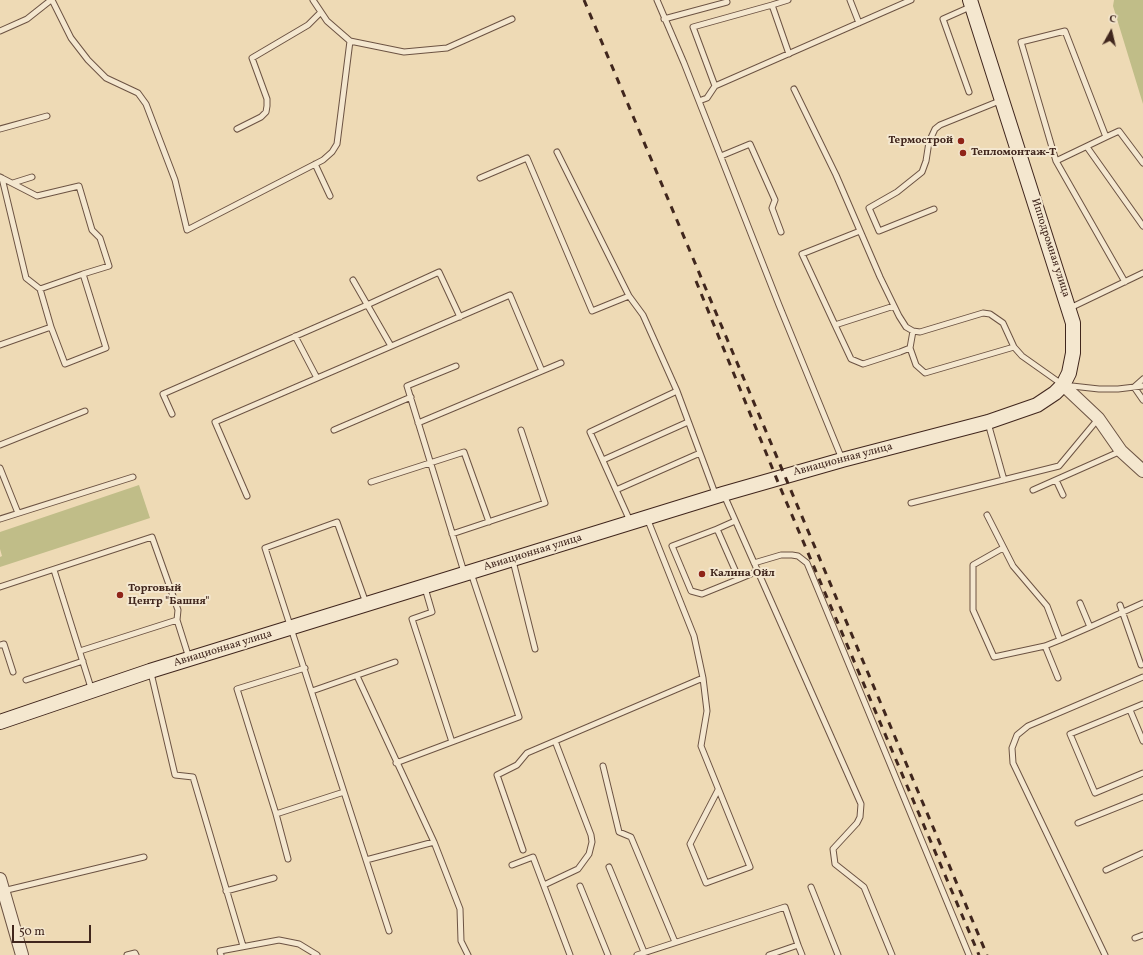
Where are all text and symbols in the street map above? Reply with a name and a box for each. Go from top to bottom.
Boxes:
north arrow [1091,12,1131,52]
text: С [1108,12,1117,28]
place label: Термострой [888,134,953,148]
marker: Термострой [956,136,966,146]
place label: Тепломонтаж-Т [971,146,1056,160]
marker: Тепломонтаж-Т [958,148,968,158]
street label: Ипподромная улица [1028,197,1072,299]
street label: Авиационная улица [792,440,894,480]
street label: Авиационная улица [482,532,584,574]
place label: Калина Ойл [710,567,775,581]
marker: Калина Ойл [697,569,707,579]
place label: Торговый Центр "Башня" [128,582,209,608]
marker: Торговый Центр "Башня" [115,590,125,600]
street label: Авиационная улица [172,628,274,670]
scale bar [14,917,93,943]
text: 50 m [19,924,45,940]

